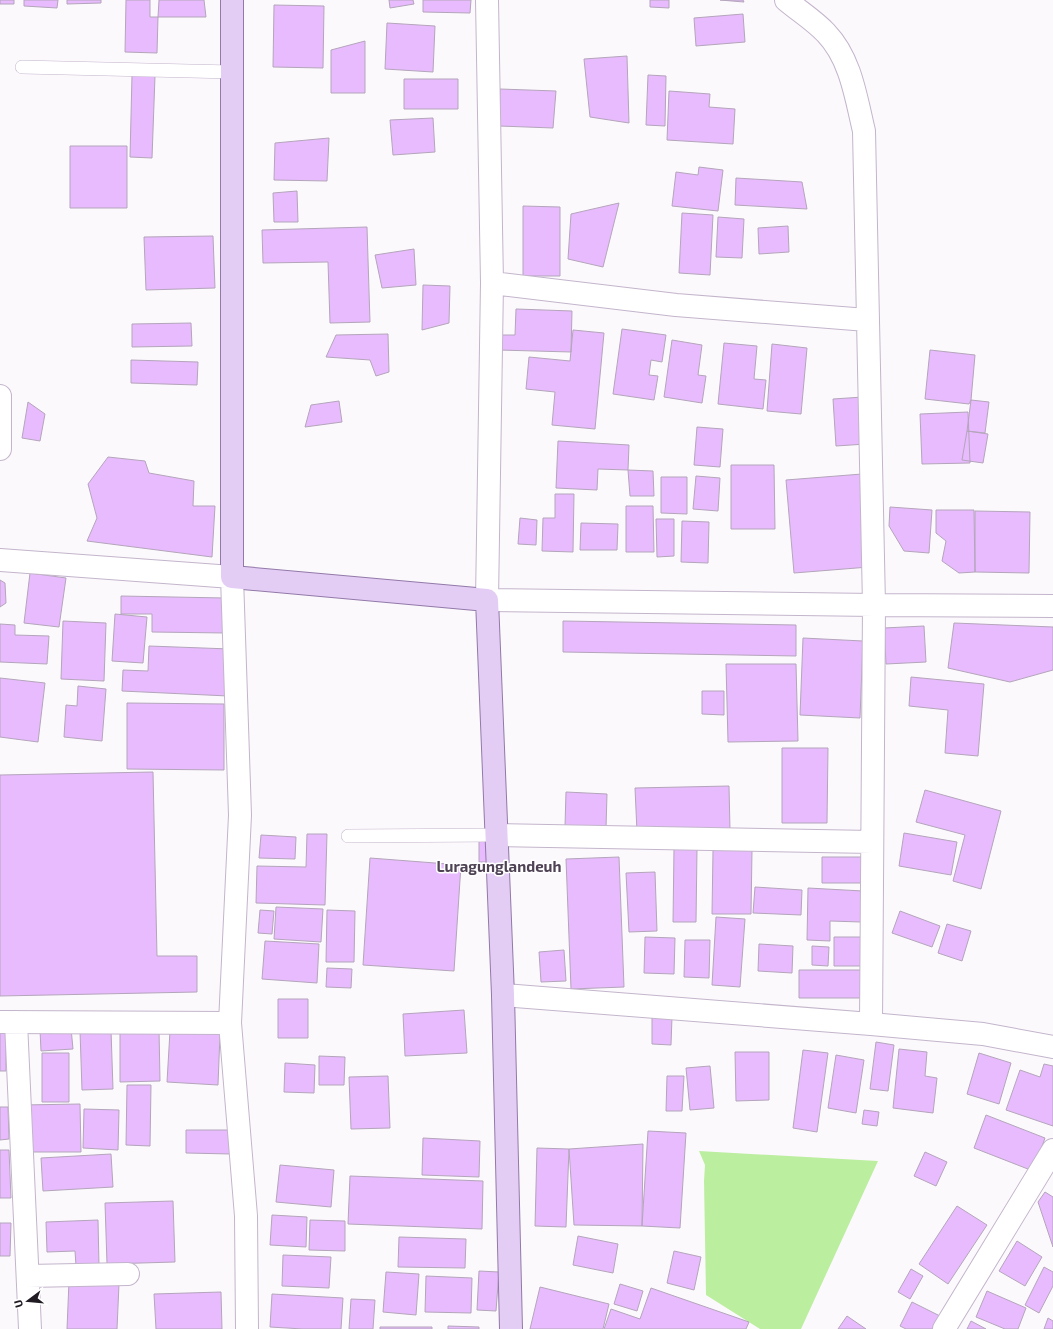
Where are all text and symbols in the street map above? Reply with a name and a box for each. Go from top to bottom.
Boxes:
district label: Luragunglandeuh [437,857,562,875]
north arrow [8,1281,48,1321]
text: U [11,1298,25,1309]

